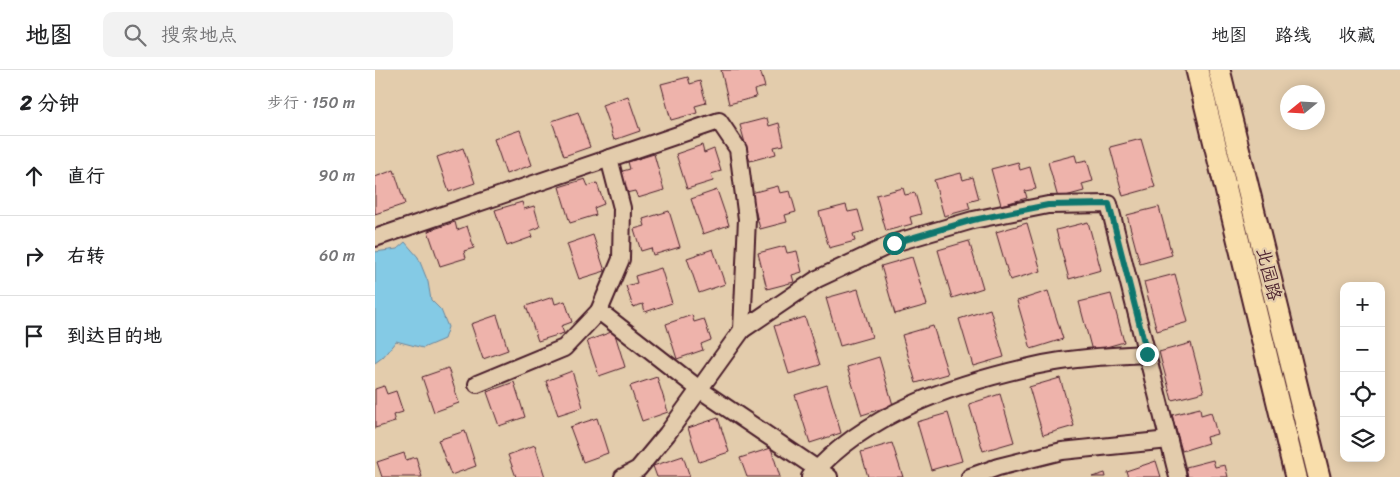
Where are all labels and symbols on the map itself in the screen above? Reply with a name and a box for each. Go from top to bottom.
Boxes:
north arrow [1280,85,1325,130]
route start [883,232,906,255]
street label: 北园路 [1247,244,1291,304]
route end [1136,343,1159,366]

